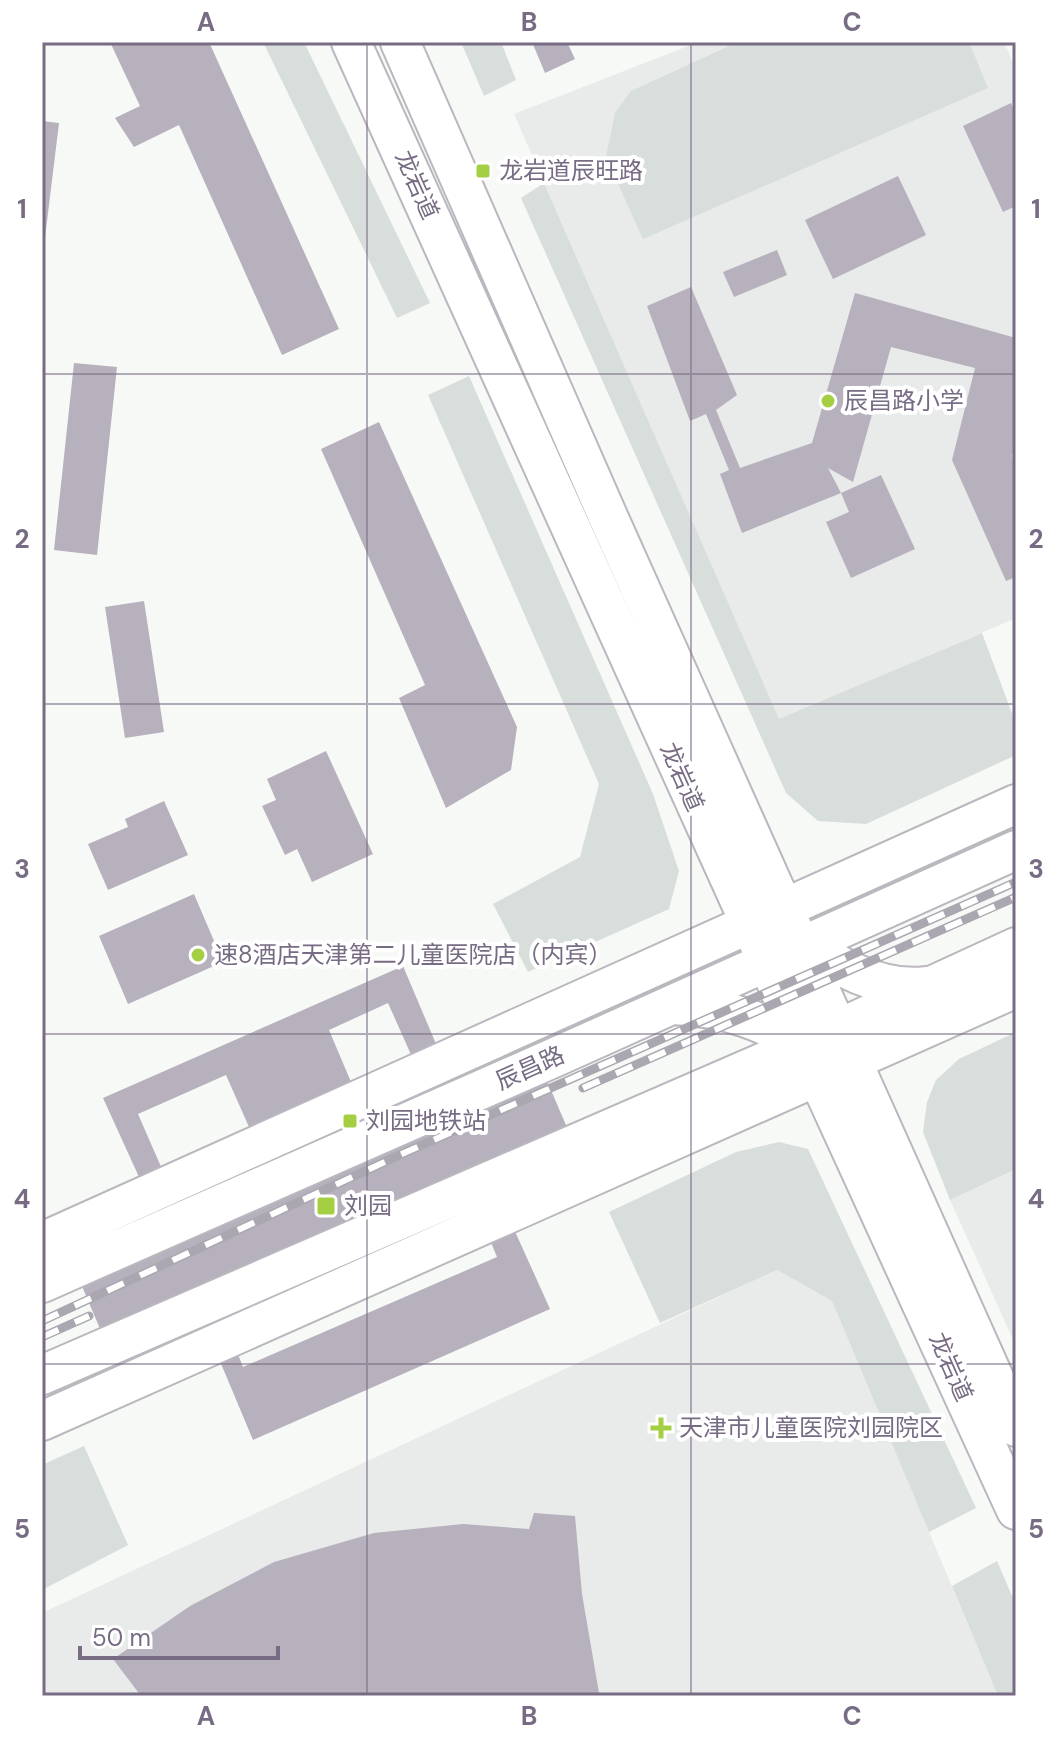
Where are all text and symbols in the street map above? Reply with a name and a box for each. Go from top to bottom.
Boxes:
text: A [197,5,215,39]
text: B [521,5,537,39]
text: C [842,5,862,39]
street label: 龙岩道 [389,146,446,224]
place label: 龙岩道辰旺路 [499,155,643,186]
marker: 龙岩道辰旺路 [474,162,492,180]
text: 1 [17,192,27,226]
text: 1 [1031,192,1041,226]
place label: 辰昌路小学 [844,385,964,416]
marker: 辰昌路小学 [819,392,837,410]
text: 2 [14,522,30,556]
text: 2 [1028,522,1044,556]
street label: 龙岩道 [654,738,711,816]
text: 3 [14,852,30,886]
text: 3 [1028,852,1044,886]
place label: 速8酒店天津第二儿童医院店（内宾） [214,939,613,970]
marker: 速8酒店天津第二儿童医院店（内宾） [189,946,207,964]
street label: 辰昌路 [491,1039,569,1096]
place label: 刘园地铁站 [366,1105,486,1136]
marker: 刘园地铁站 [341,1112,359,1130]
text: 4 [14,1182,30,1216]
text: 4 [1028,1182,1044,1216]
place label: 刘园 [344,1190,392,1221]
marker: 刘园 [315,1195,337,1217]
street label: 龙岩道 [923,1328,980,1406]
place label: 天津市儿童医院刘园院区 [679,1412,943,1443]
marker: 天津市儿童医院刘园院区 [650,1417,672,1439]
text: 5 [14,1512,30,1546]
text: 5 [1028,1512,1044,1546]
scale bar [80,1610,278,1660]
text: 50 m [92,1622,151,1653]
text: A [197,1699,215,1733]
text: B [521,1699,537,1733]
text: C [842,1699,862,1733]

